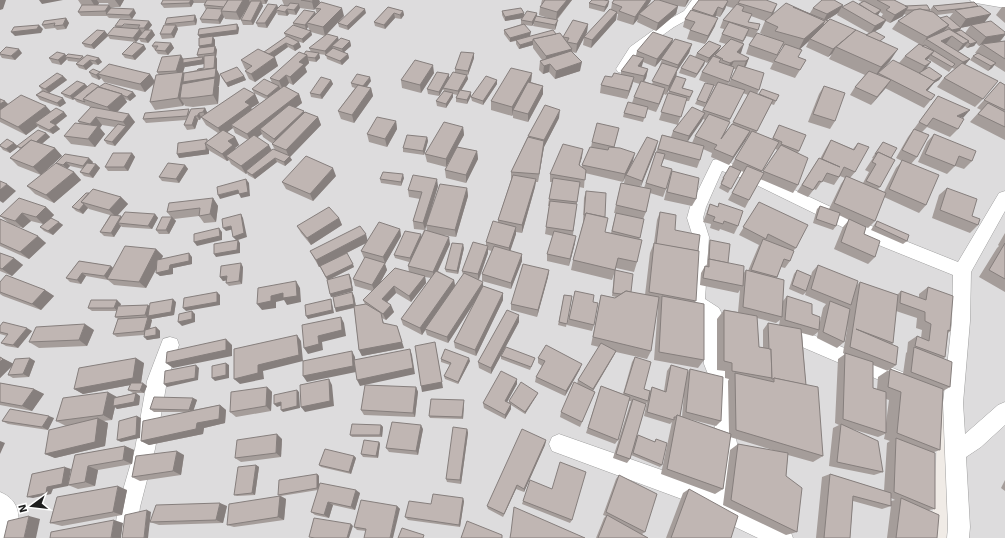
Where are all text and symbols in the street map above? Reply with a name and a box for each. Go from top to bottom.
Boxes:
north arrow [12,486,52,526]
text: N [15,503,30,514]

